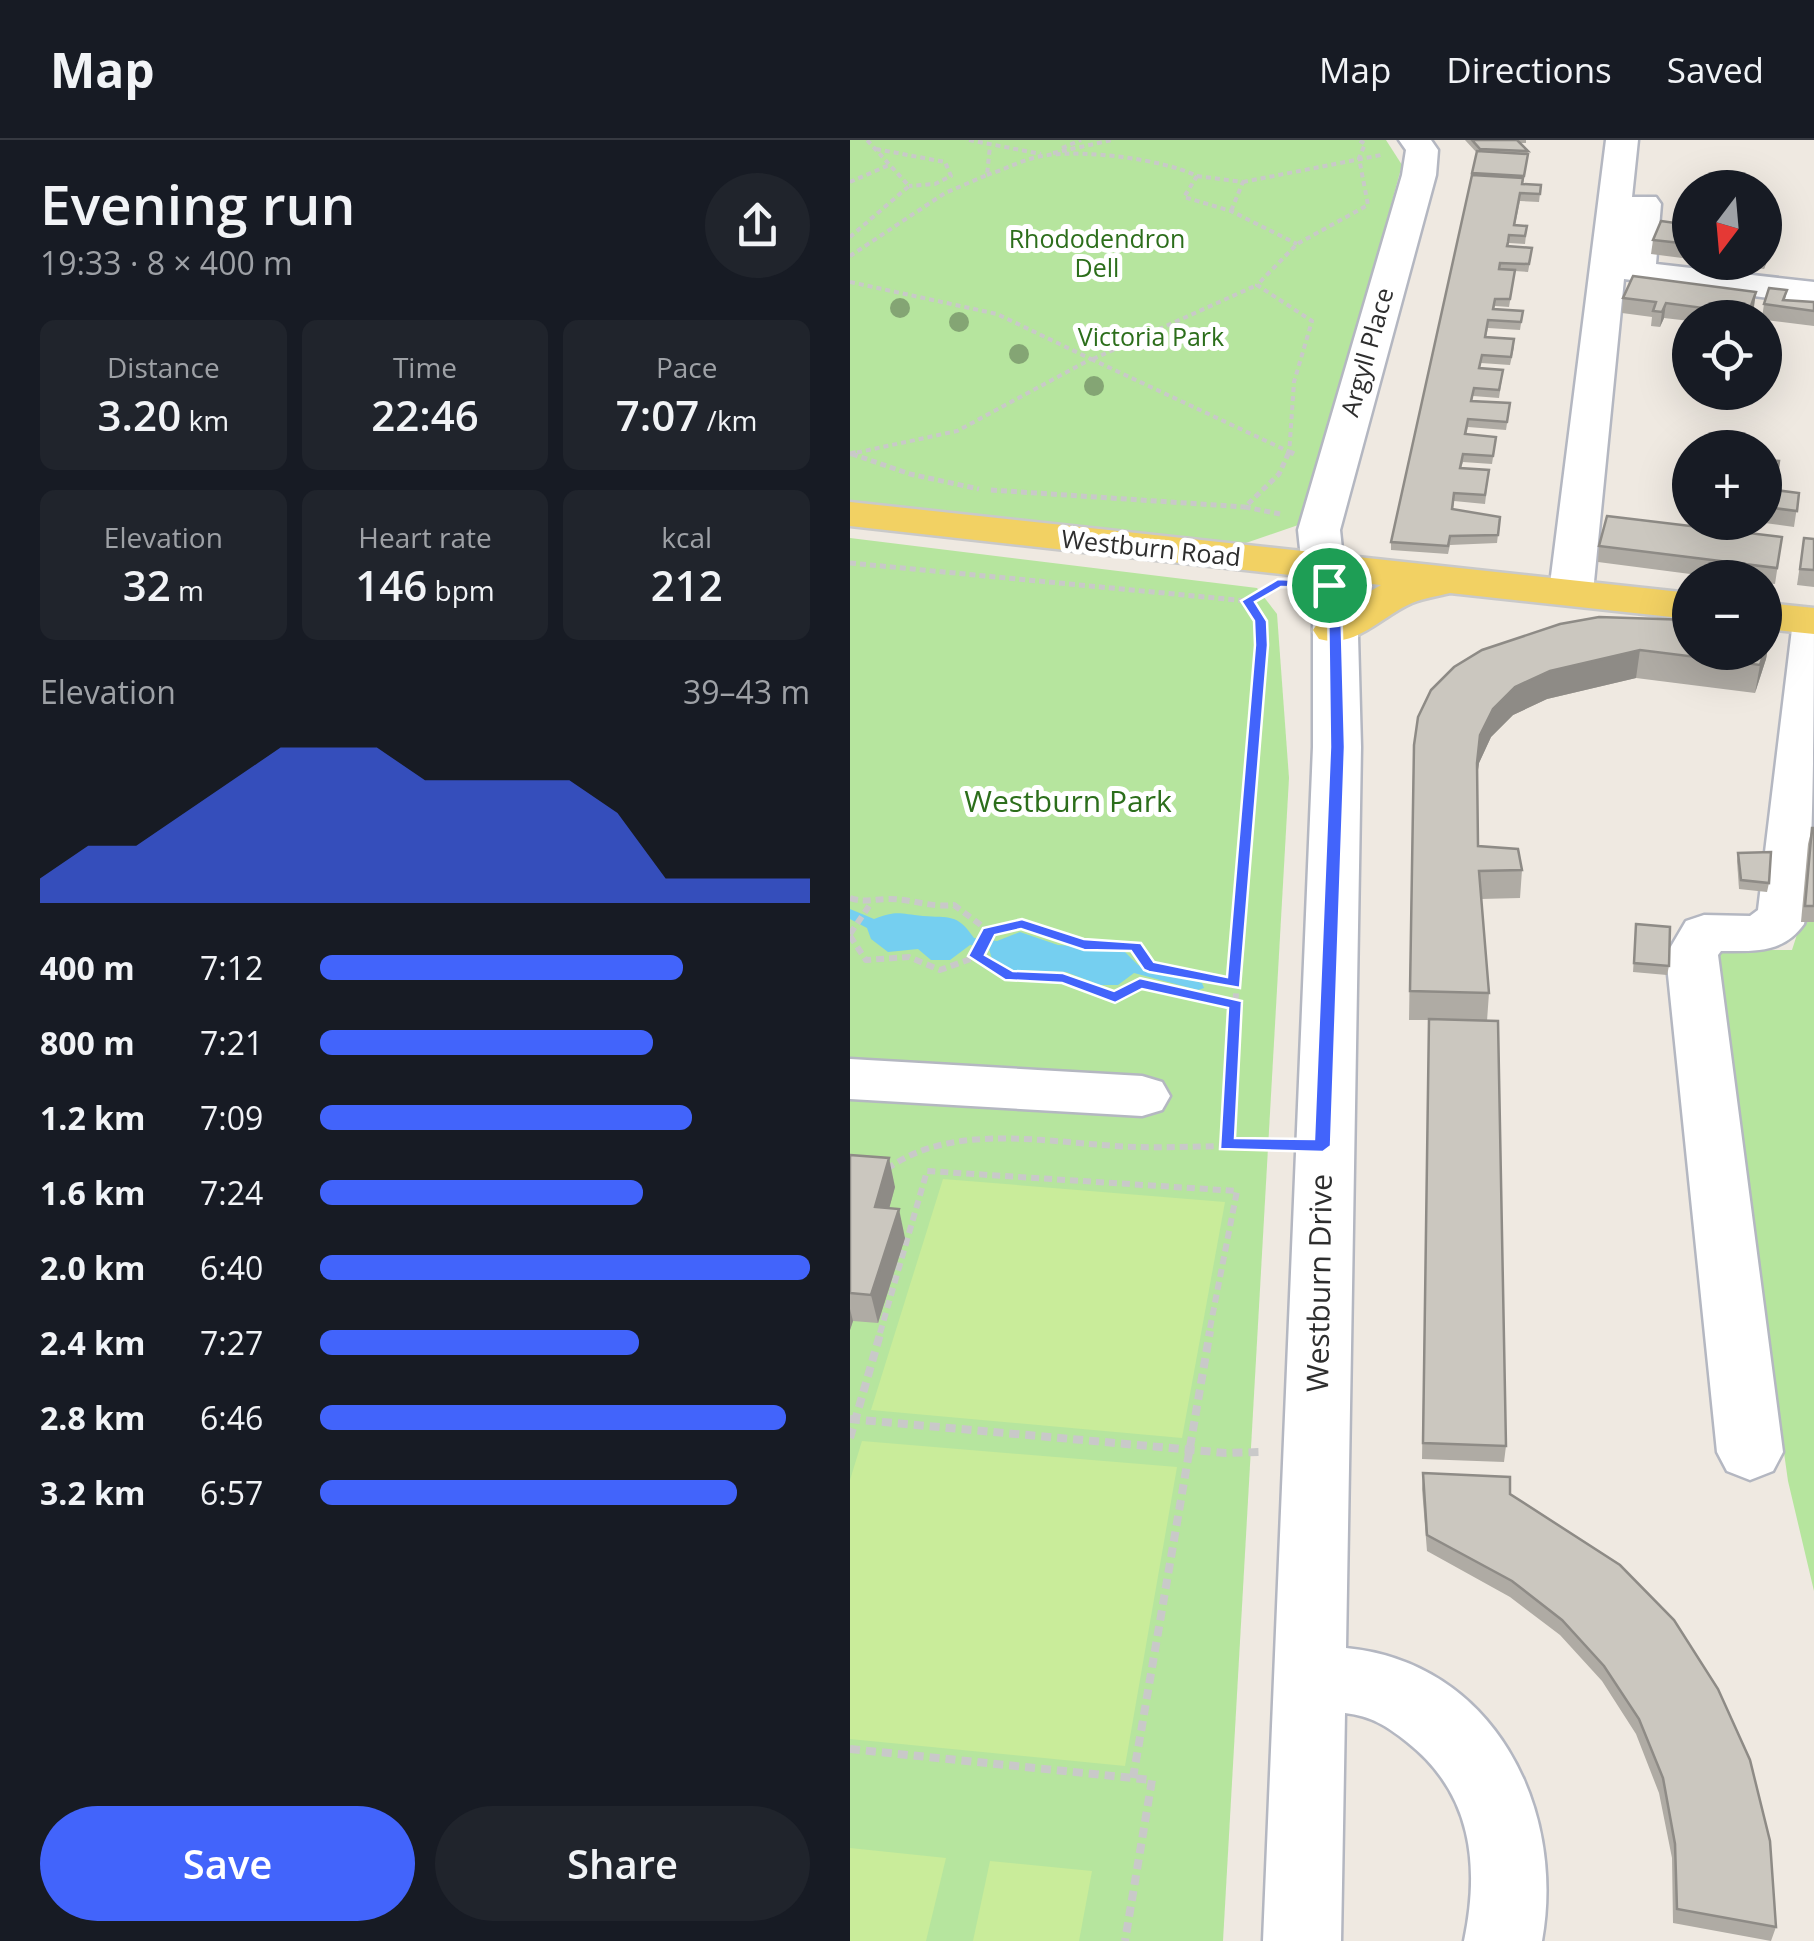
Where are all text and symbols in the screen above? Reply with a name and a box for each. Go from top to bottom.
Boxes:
text: Map [50,37,155,102]
text: Map [1319,46,1391,93]
text: Directions [1446,46,1612,93]
text: Saved [1667,46,1764,93]
text: Evening run [40,166,355,241]
north arrow [1672,170,1782,280]
map controls [1672,170,1782,670]
button: share [705,173,810,278]
park label: Rhododendron Dell [1009,221,1185,284]
text: 19:33 · 8 × 400 m [40,241,293,284]
street label: Argyll Place [1331,283,1401,420]
button: locate [1672,300,1782,410]
park label: Victoria Park [1078,319,1224,353]
text: Distance [107,348,220,386]
text: Time [393,348,457,386]
text: Pace [656,348,717,386]
text: 3.20 [98,386,181,443]
text: 22:46 [371,386,479,443]
text: 7:07 [616,386,699,443]
text: km [181,401,229,439]
text: /km [699,401,758,439]
button: + [1672,430,1782,540]
text: Elevation [104,518,223,556]
text: Heart rate [358,518,492,556]
text: kcal [661,518,712,556]
street label: Westburn Road [1060,521,1243,573]
pin [1287,543,1372,628]
text: 32 [123,556,171,613]
text: 146 [355,556,427,613]
text: 212 [651,556,723,613]
icon: arrive [1302,558,1357,613]
button: − [1672,560,1782,670]
text: m [171,571,204,609]
text: bpm [427,571,495,609]
text: Elevation [40,670,176,713]
text: 39–43 m [683,670,810,713]
park label: Westburn Park [964,780,1172,821]
text: 400 m [40,946,135,989]
text: 7:12 [200,946,263,989]
text: 800 m [40,1021,135,1064]
text: 7:21 [200,1021,263,1064]
text: 1.2 km [40,1096,145,1139]
text: 7:09 [200,1096,263,1139]
text: 1.6 km [40,1171,145,1214]
text: 7:24 [200,1171,263,1214]
street label: Westburn Drive [1296,1174,1341,1392]
text: 2.0 km [40,1246,145,1289]
text: 6:40 [200,1246,263,1289]
text: 2.4 km [40,1321,145,1364]
text: 7:27 [200,1321,263,1364]
text: 2.8 km [40,1396,145,1439]
text: 6:46 [200,1396,263,1439]
text: 3.2 km [40,1471,145,1514]
text: 6:57 [200,1471,263,1514]
button: Save [40,1806,415,1921]
button: Share [435,1806,810,1921]

